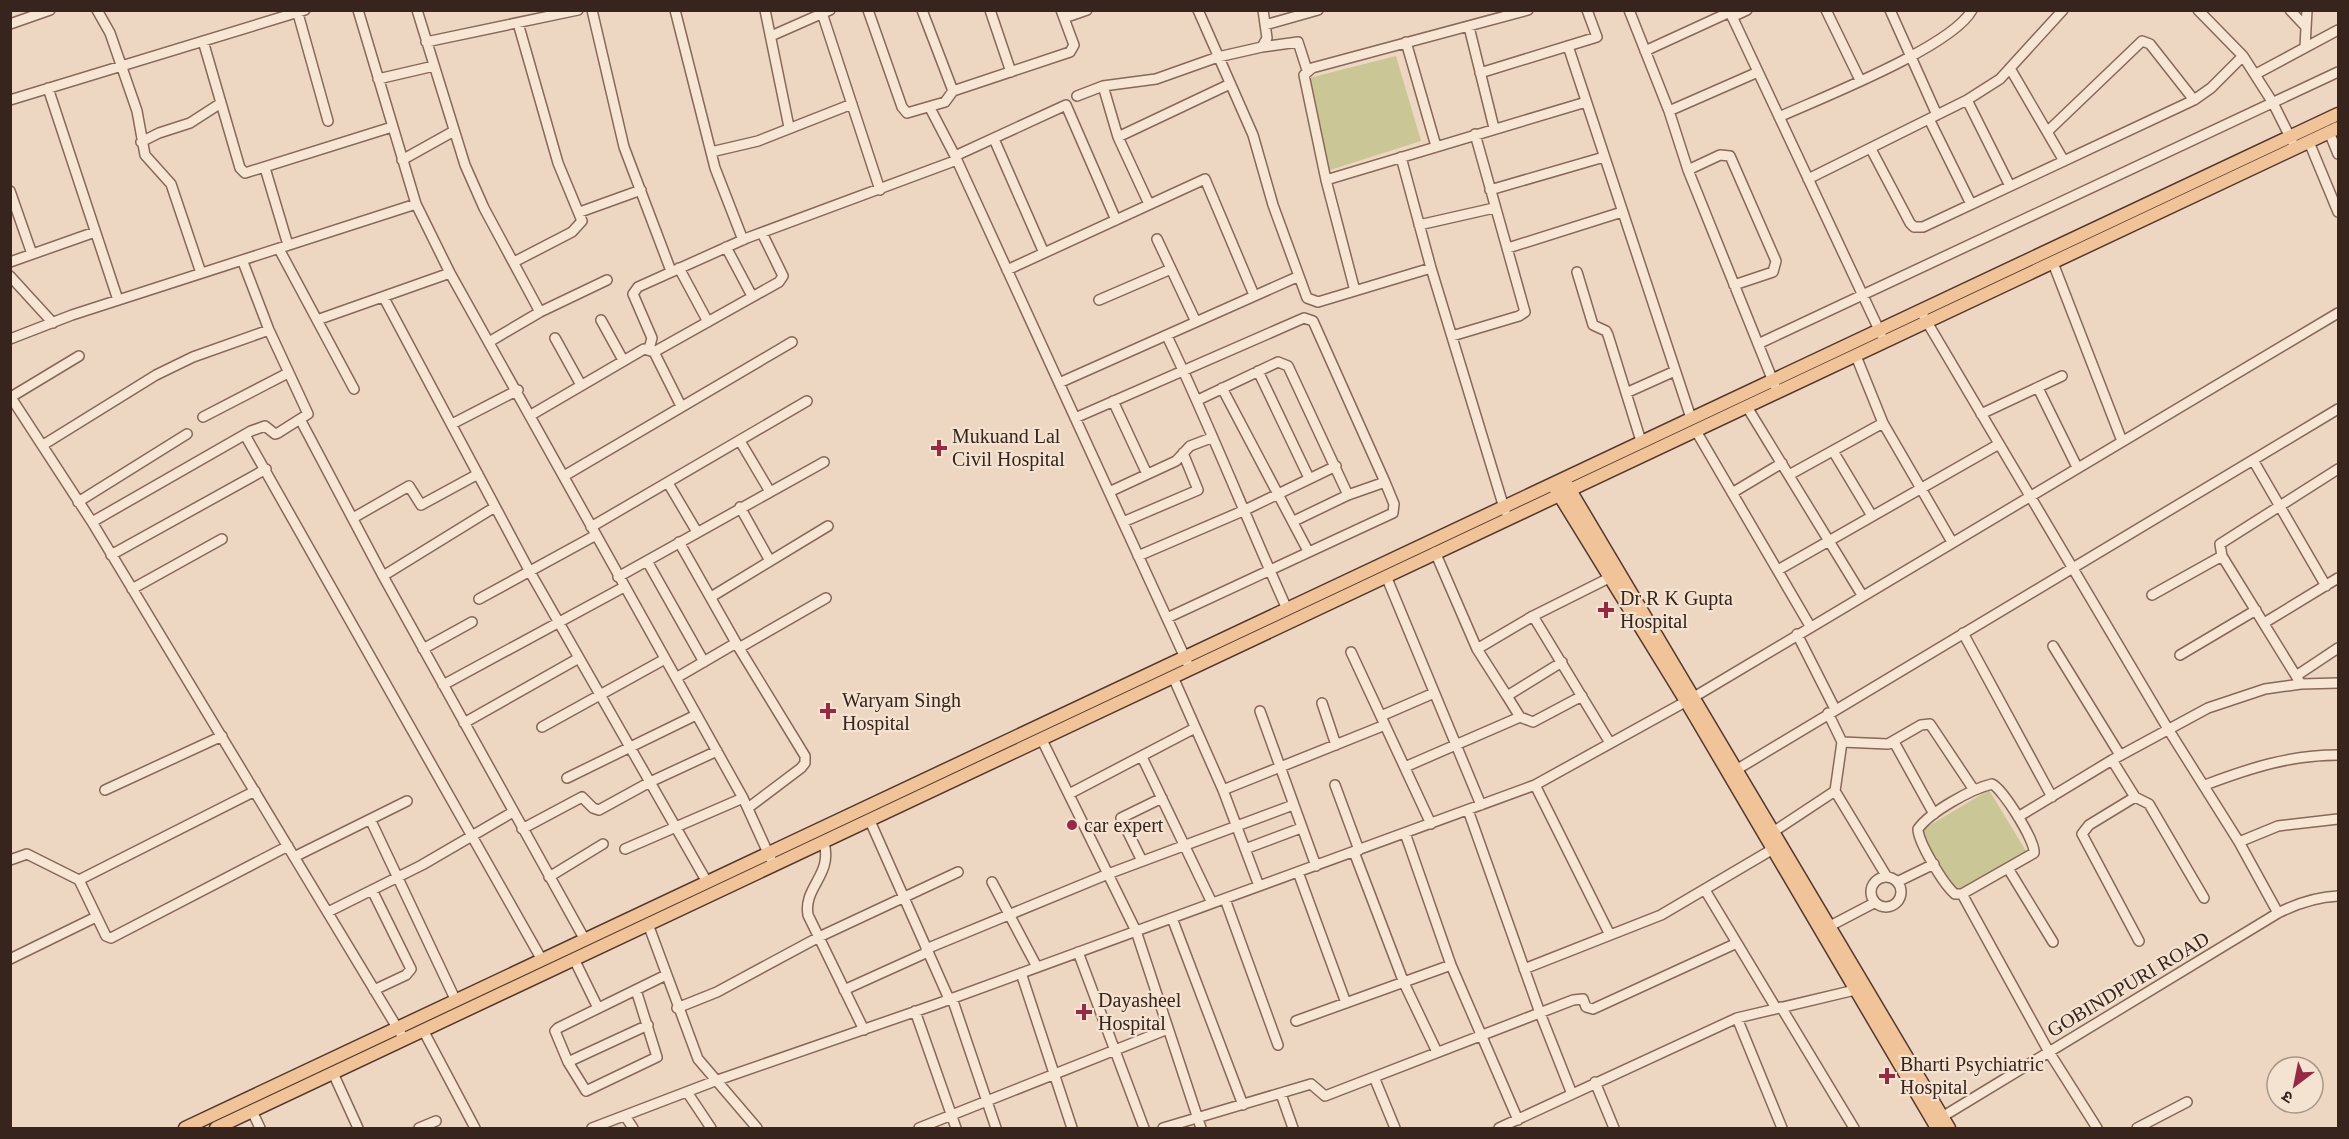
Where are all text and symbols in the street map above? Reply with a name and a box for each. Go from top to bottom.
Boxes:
place label: Mukuand Lal Civil Hospital [952,425,1065,471]
marker: Mukuand Lal Civil Hospital [930,439,948,457]
place label: Dr R K Gupta Hospital [1620,587,1733,633]
marker: Dr R K Gupta Hospital [1597,601,1615,619]
place label: Waryam Singh Hospital [842,689,961,735]
marker: Waryam Singh Hospital [819,702,837,720]
place label: car expert [1084,814,1164,837]
marker: car expert [1065,818,1079,832]
street label: GOBINDPURI ROAD [2043,927,2213,1041]
place label: Dayasheel Hospital [1098,989,1182,1035]
marker: Dayasheel Hospital [1075,1003,1093,1021]
place label: Bharti Psychiatric Hospital [1900,1053,2044,1099]
north arrow [2265,1055,2325,1115]
marker: Bharti Psychiatric Hospital [1878,1067,1896,1085]
text: उ [2278,1087,2296,1107]

